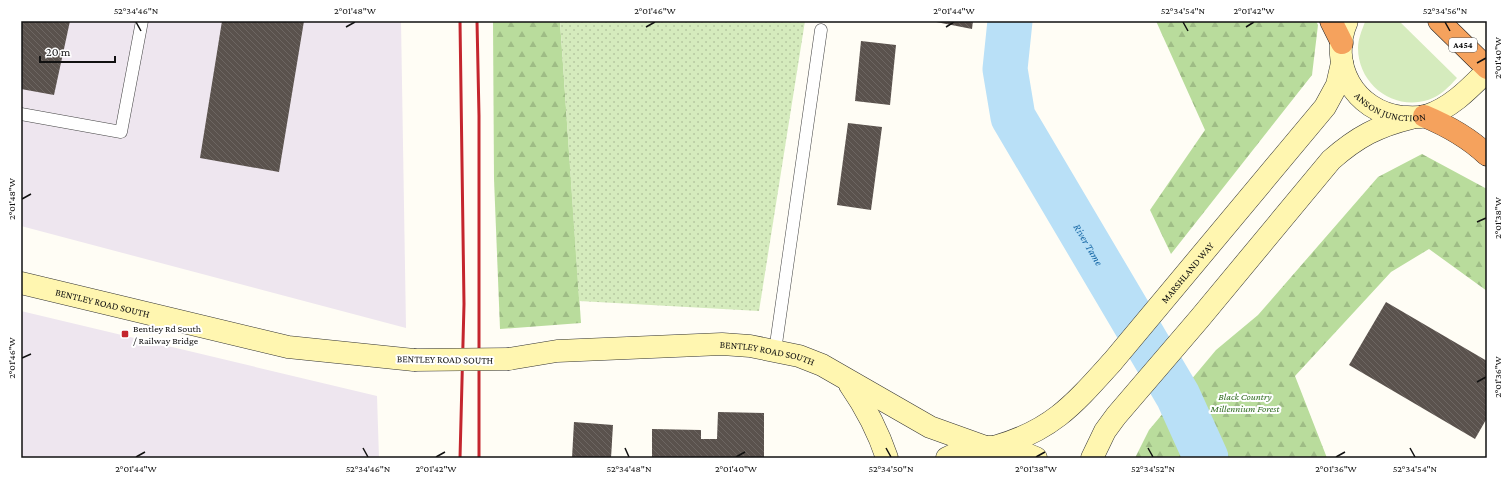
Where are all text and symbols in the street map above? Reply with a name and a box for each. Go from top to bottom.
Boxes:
text: 52°34'46"N [114,5,159,16]
text: 2°01'48"W [334,5,377,16]
text: 2°01'46"W [634,5,677,16]
text: 2°01'44"W [933,5,976,16]
text: 52°34'54"N [1161,5,1206,16]
text: 2°01'42"W [1233,5,1275,16]
text: 52°34'56"N [1423,5,1468,16]
text: 2°01'40"W [1492,36,1503,79]
scale bar [40,38,115,64]
road number: A454 [1449,38,1477,52]
text: 20 m [46,45,71,59]
street label: ANSON JUNCTION [1352,90,1427,123]
text: 2°01'48"W [6,177,17,220]
text: 2°01'38"W [1492,196,1503,239]
water label: River Tame [1071,221,1106,268]
street label: MARSHLAND WAY [1159,239,1217,305]
street label: BENTLEY ROAD SOUTH [54,286,151,320]
place label: Bentley Rd South / Railway Bridge [133,323,202,346]
marker: Bentley Rd South / Railway Bridge [120,329,130,339]
text: 2°01'46"W [6,336,17,379]
street label: BENTLEY ROAD SOUTH [719,339,817,368]
street label: BENTLEY ROAD SOUTH [397,353,494,366]
text: 2°01'36"W [1492,355,1503,398]
park label: Black Country Millennium Forest [1210,391,1280,414]
text: 2°01'44"W [115,463,158,474]
text: 52°34'46"N [346,463,391,474]
text: 2°01'42"W [415,463,457,474]
text: 52°34'48"N [607,463,652,474]
text: 2°01'40"W [715,463,758,474]
text: 52°34'50"N [868,463,914,474]
text: 2°01'38"W [1015,463,1058,474]
text: 52°34'52"N [1131,463,1175,474]
text: 2°01'36"W [1315,463,1358,474]
text: 52°34'54"N [1393,463,1438,474]

